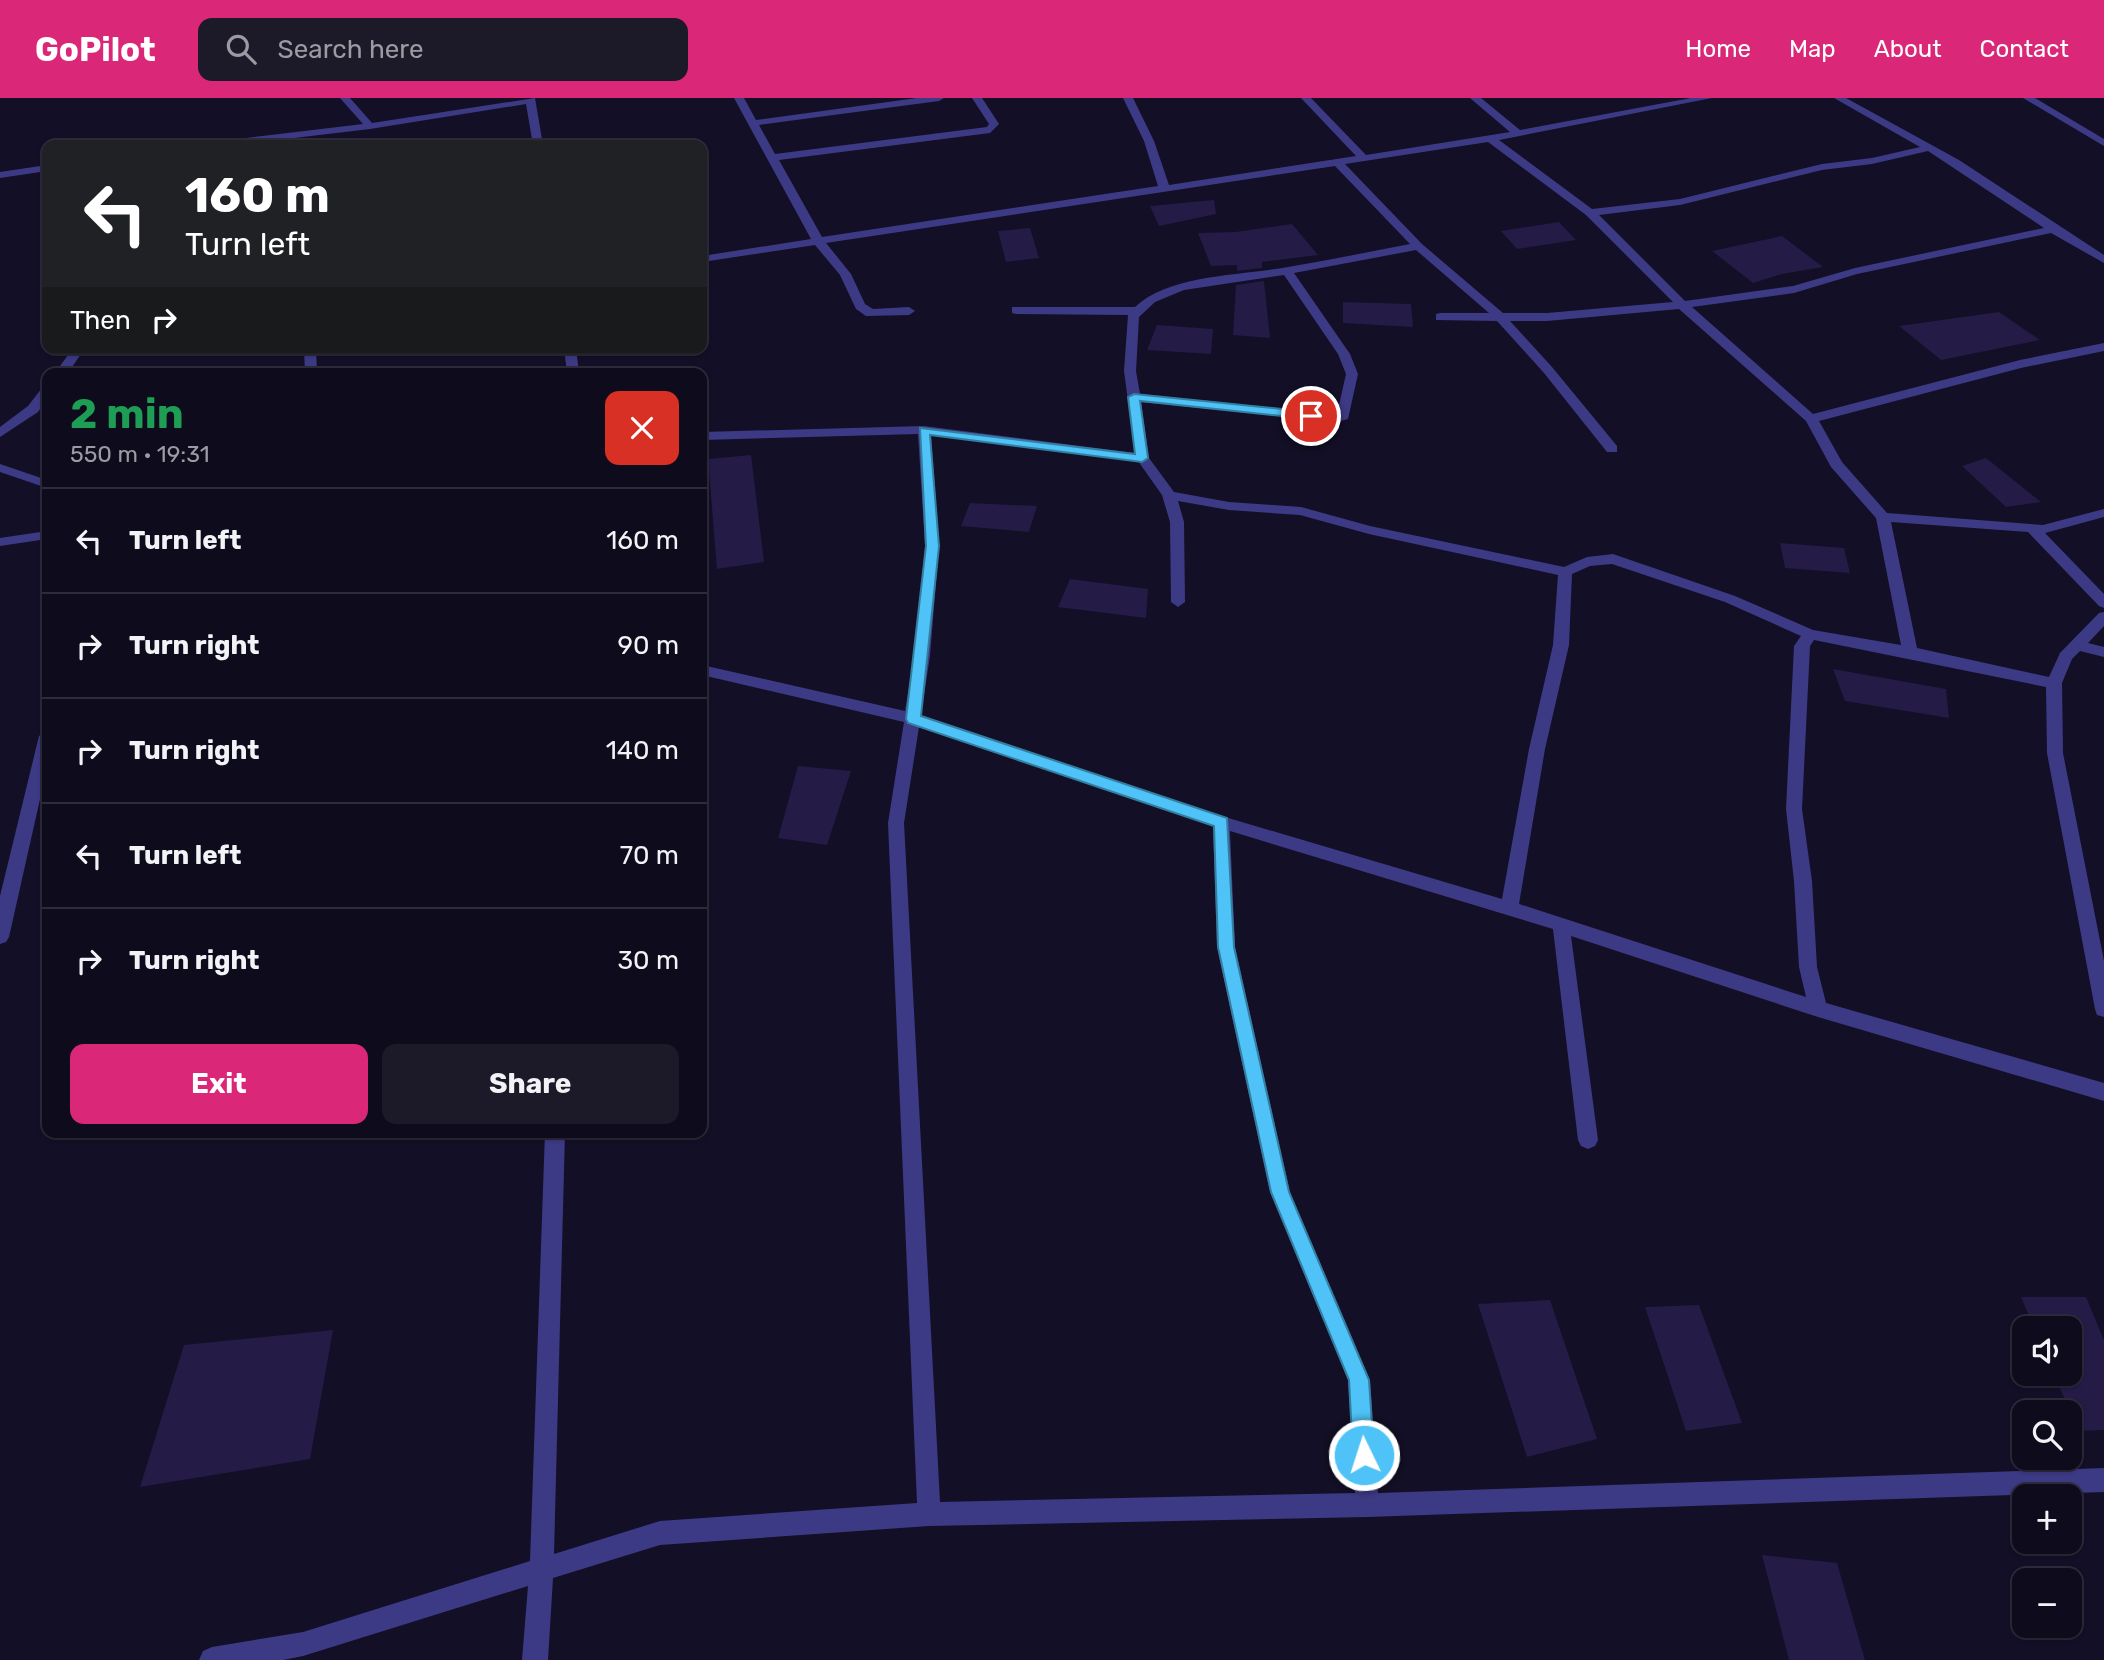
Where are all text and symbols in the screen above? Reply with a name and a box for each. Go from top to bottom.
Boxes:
search box [198,18,688,81]
text: GoPilot [35,30,156,69]
icon: search [222,30,260,68]
text: Search here [278,34,423,65]
text: Home [1685,35,1751,63]
text: Map [1789,35,1836,63]
text: About [1874,35,1942,63]
text: Contact [1980,35,2069,63]
text: 160 m [185,166,330,224]
icon: left [70,168,161,259]
text: Turn left [185,225,310,263]
icon: right [145,301,183,339]
text: Then [70,305,131,336]
pin [1281,386,1341,446]
text: 2 min [70,389,184,439]
button: close [605,391,679,465]
icon: arrive [1292,397,1330,435]
text: 550 m · 19:31 [70,440,210,468]
icon: left [70,522,108,560]
text: Turn left [129,525,241,556]
text: 160 m [606,525,679,556]
icon: right [70,627,108,665]
text: Turn right [129,630,259,661]
text: 90 m [618,630,679,661]
icon: right [70,732,108,770]
text: Turn right [129,735,259,766]
text: 140 m [606,735,679,766]
icon: left [70,837,108,875]
text: Turn left [129,840,241,871]
text: 70 m [620,840,679,871]
icon: right [70,942,108,980]
text: Turn right [129,945,259,976]
text: 30 m [617,945,679,976]
button: Exit [70,1044,368,1124]
button: Share [382,1044,679,1124]
map controls [2012,1316,2082,1638]
button: sound [2012,1316,2082,1386]
button: search [2012,1400,2082,1470]
position arrow [1327,1418,1401,1492]
button: + [2012,1484,2082,1554]
button: − [2012,1568,2082,1638]

